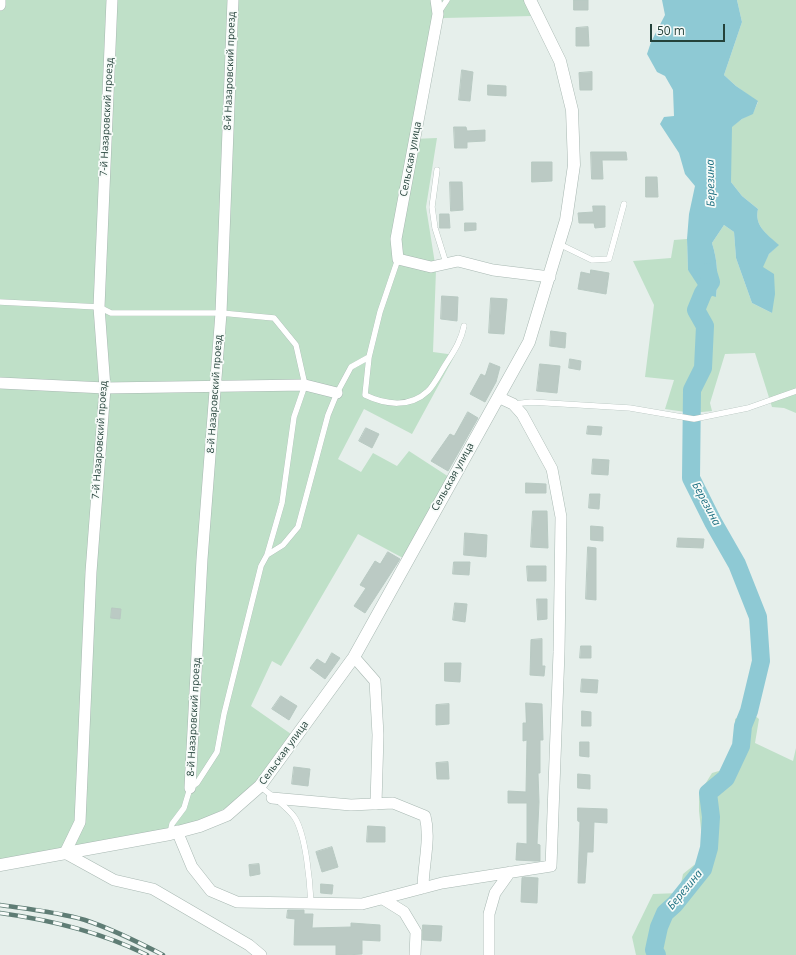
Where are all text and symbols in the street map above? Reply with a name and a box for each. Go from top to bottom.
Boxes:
street label: 8-й Назаровский проезд [222,11,238,131]
scale bar [652,16,727,42]
text: 50 m [657,22,685,39]
street label: 7-й Назаровский проезд [98,57,116,177]
street label: Сельская улица [398,121,424,197]
water label: Березина [704,159,718,207]
street label: 8-й Назаровский проезд [205,334,225,454]
street label: 7-й Назаровский проезд [90,380,110,500]
street label: Сельская улица [429,441,477,513]
water label: Березина [689,480,723,528]
street label: 8-й Назаровский проезд [185,657,203,777]
street label: Сельская улица [257,719,311,787]
water label: Березина [665,868,705,912]

